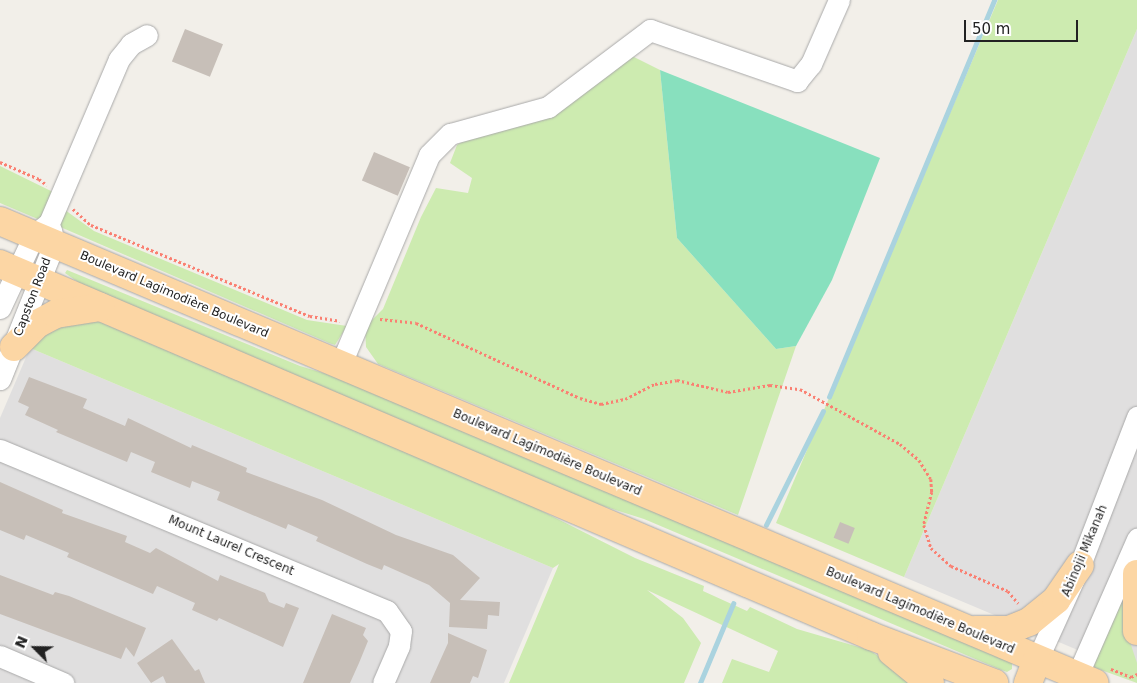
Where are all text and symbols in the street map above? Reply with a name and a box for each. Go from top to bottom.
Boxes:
scale bar [967,10,1081,42]
text: 50 m [972,20,1010,38]
street label: Boulevard Lagimodière Boulevard [78,249,270,341]
street label: Capston Road [11,256,55,338]
street label: Boulevard Lagimodière Boulevard [451,407,643,499]
street label: Abinojii Mikanah [1059,503,1111,599]
street label: Mount Laurel Crescent [166,513,296,579]
street label: Boulevard Lagimodière Boulevard [824,565,1016,657]
north arrow [10,623,60,673]
text: N [12,634,31,651]

